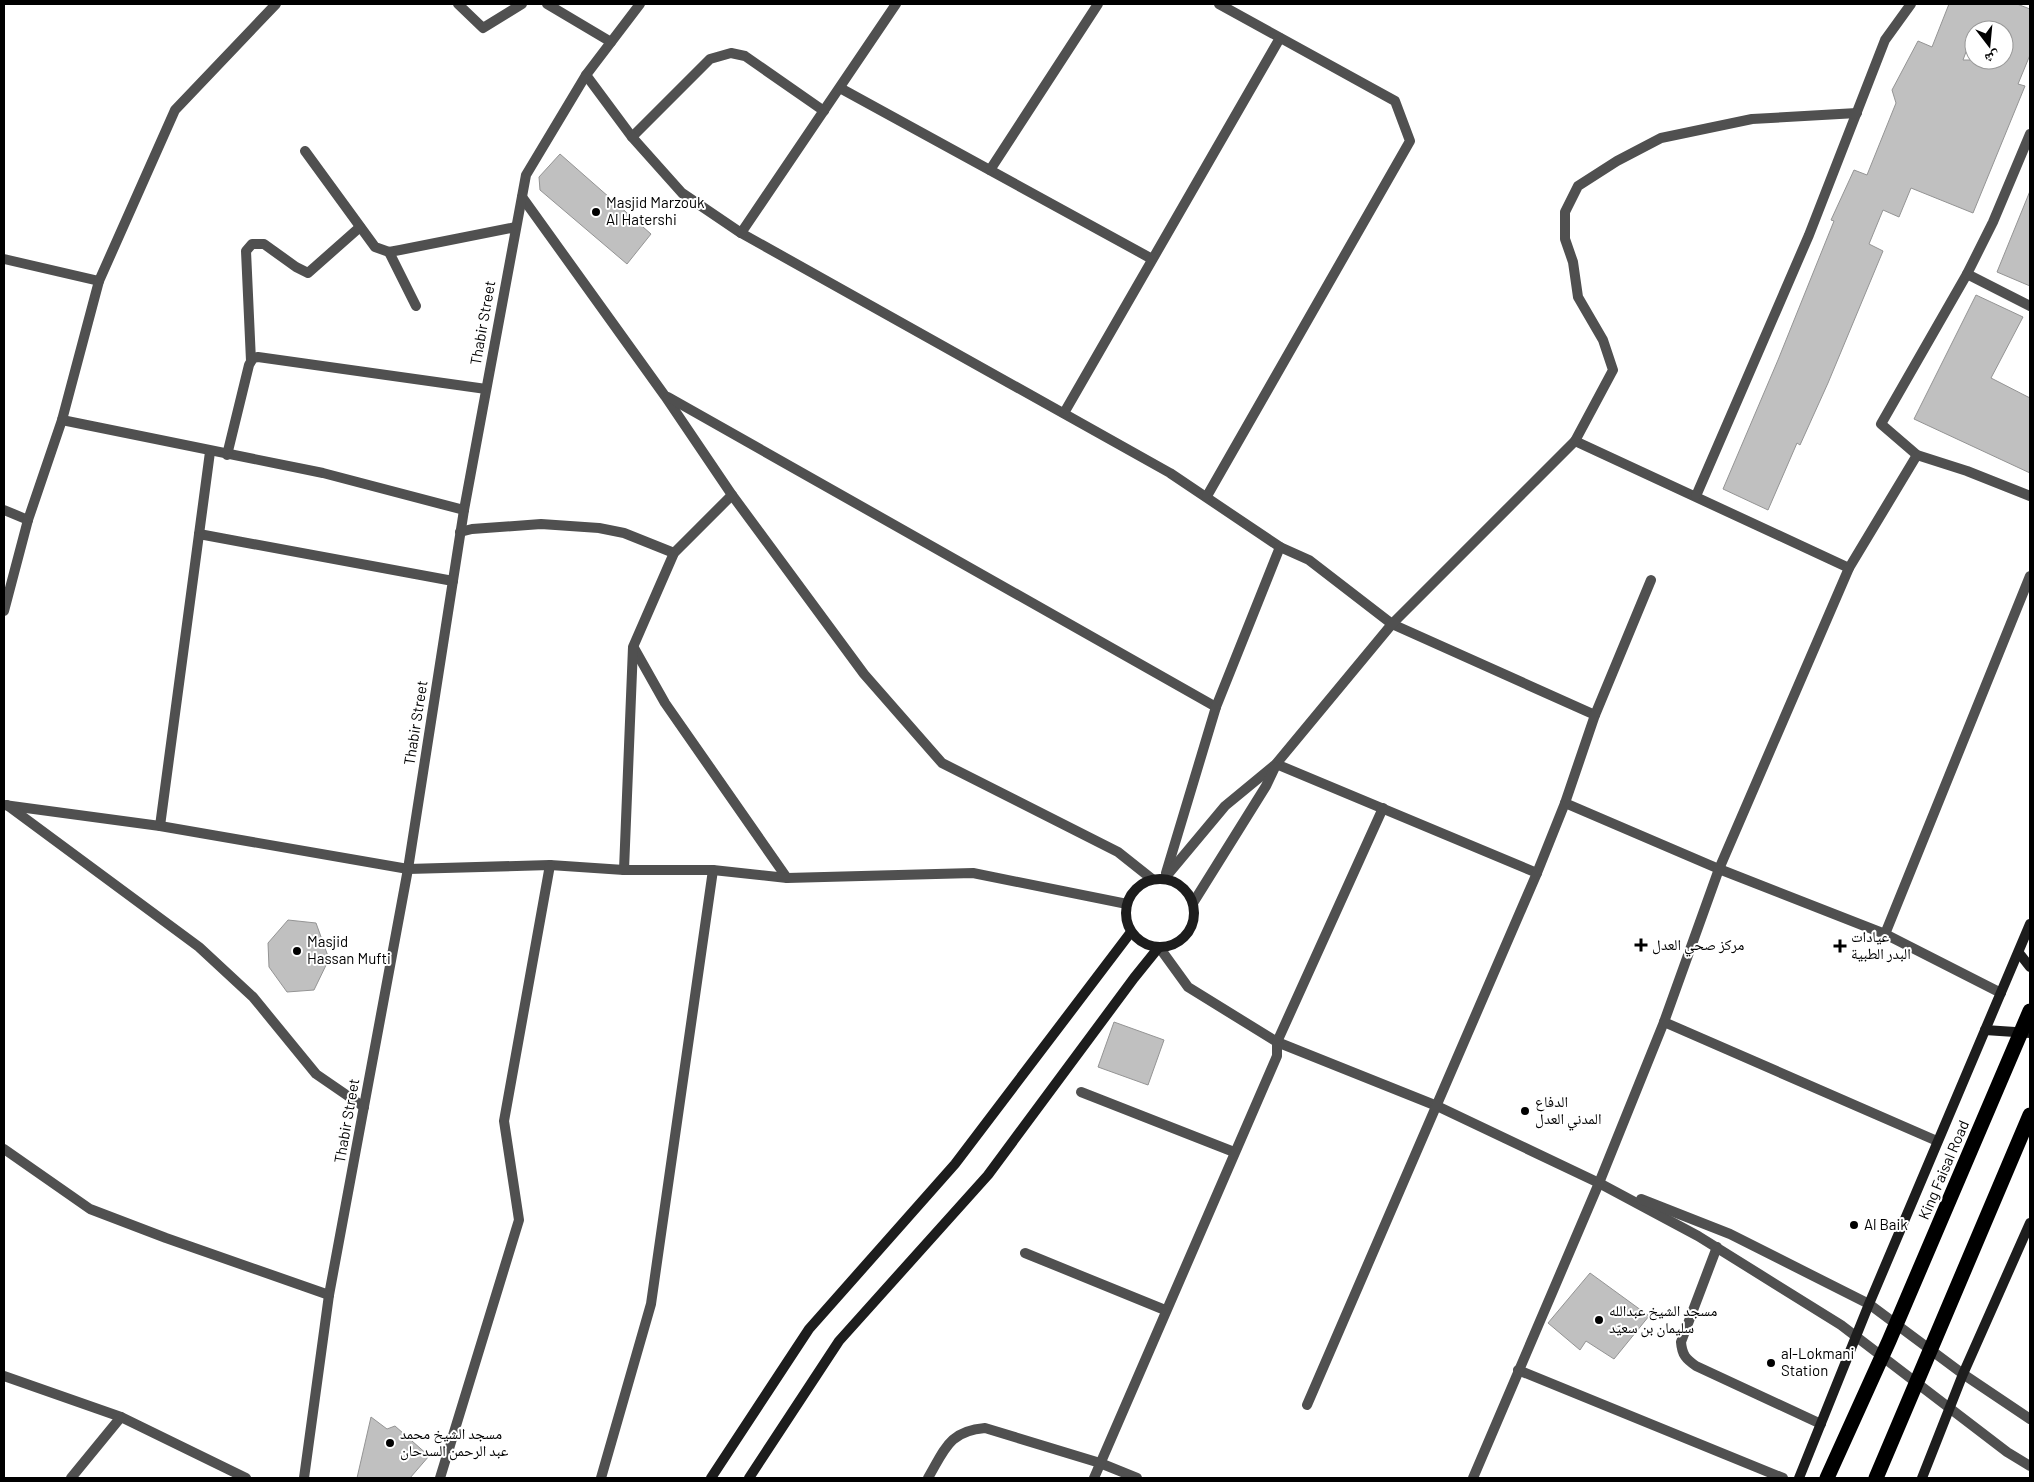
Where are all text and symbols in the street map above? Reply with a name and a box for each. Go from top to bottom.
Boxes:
north arrow [1964,20,2014,70]
text: ش [1983,47,2002,68]
place label: Masjid Marzouk Al Hatershi [606,193,705,228]
marker: Masjid Marzouk Al Hatershi [590,206,602,218]
street label: Thabir Street [466,279,498,367]
street label: Thabir Street [399,679,431,767]
place label: عيادات البدر الطبية [1851,927,1911,963]
place label: Masjid Hassan Mufti [307,932,391,967]
place label: مركز صحي العدل [1652,935,1744,957]
marker: مركز صحي العدل [1634,938,1648,952]
marker: عيادات البدر الطبية [1833,939,1847,953]
marker: Masjid Hassan Mufti [291,945,303,957]
street label: Thabir Street [330,1077,362,1165]
place label: الدفاع المدني العدل [1535,1092,1601,1131]
marker: الدفاع المدني العدل [1519,1105,1531,1117]
street label: King Faisal Road [1914,1117,1972,1222]
place label: Al Baik [1864,1215,1908,1233]
marker: Al Baik [1848,1219,1860,1231]
place label: مسجد الشيخ عبدالله سليمان بن سعيّد [1609,1301,1717,1338]
marker: مسجد الشيخ عبدالله سليمان بن سعيّد [1593,1314,1605,1326]
place label: al-Lokmani Station [1781,1344,1854,1379]
marker: al-Lokmani Station [1765,1357,1777,1369]
place label: مسجد الشيخ محمد عبد الرحمن السدحان [400,1424,509,1461]
marker: مسجد الشيخ محمد عبد الرحمن السدحان [384,1437,396,1449]

